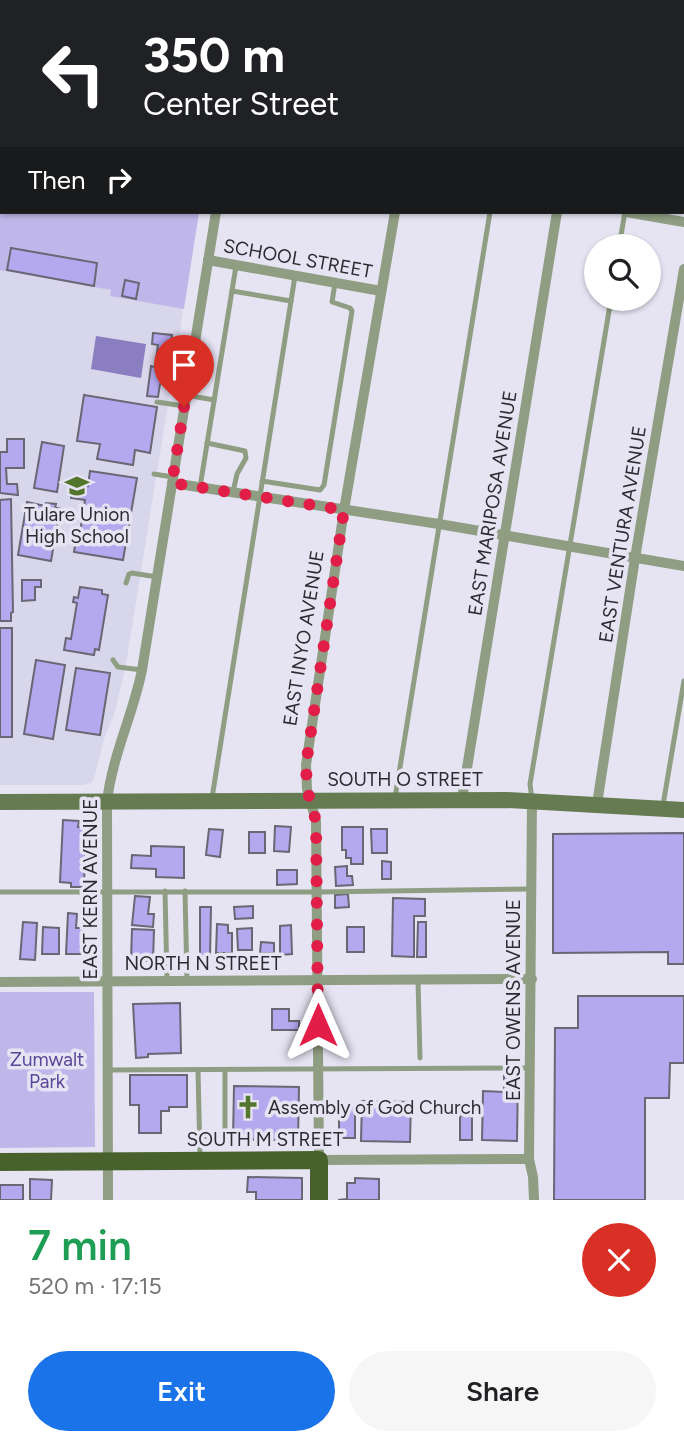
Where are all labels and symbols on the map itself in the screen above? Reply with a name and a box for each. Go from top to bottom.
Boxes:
street label: SCHOOL STREET [222,234,375,283]
pin [154,335,214,407]
street label: EAST MARIPOSA AVENUE [463,389,522,617]
street label: EAST VENTURA AVENUE [594,424,651,644]
school or university icon: Tulare Union High School [63,472,91,500]
place label: Tulare Union High School [24,503,130,548]
street label: EAST INYO AVENUE [278,549,329,728]
street label: SOUTH O STREET [327,768,483,791]
street label: EAST KERN AVENUE [79,799,102,979]
street label: EAST OWENS AVENUE [502,899,525,1101]
street label: NORTH N STREET [124,952,282,975]
position arrow [281,988,355,1062]
park label: Zumwalt Park [10,1048,84,1093]
church icon: Assembly of God Church [234,1093,262,1121]
place label: Assembly of God Church [268,1096,481,1119]
street label: SOUTH M STREET [187,1128,344,1151]

